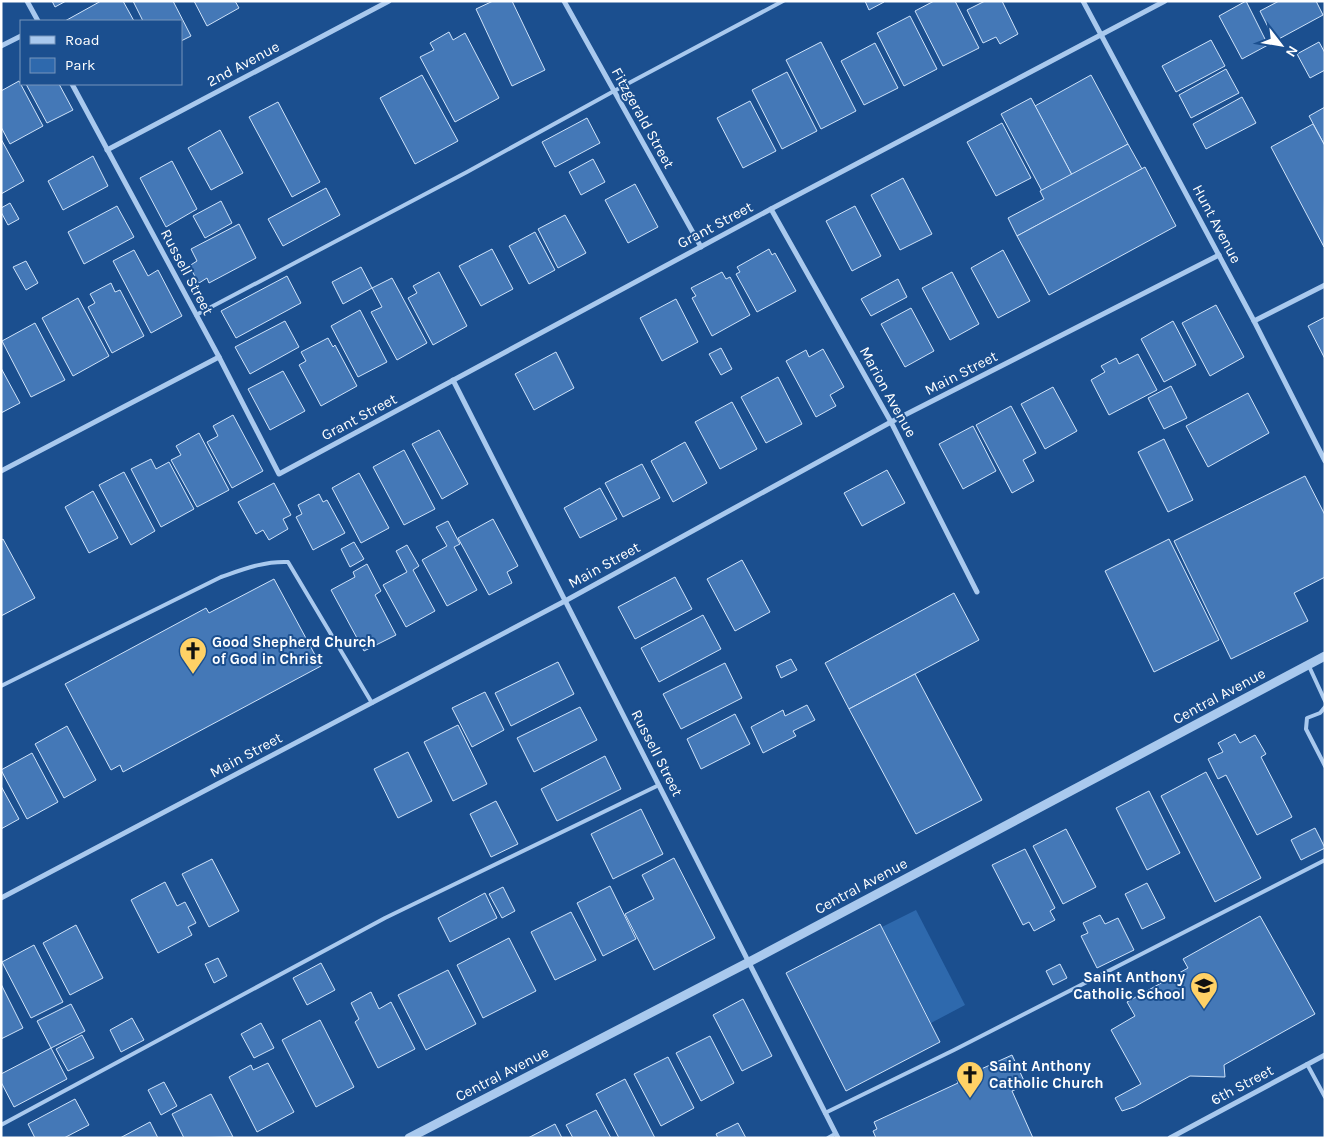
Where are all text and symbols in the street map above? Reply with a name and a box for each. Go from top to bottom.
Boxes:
legend [20,20,182,85]
north arrow [1256,20,1306,70]
text: Road [65,31,100,49]
street label: 2nd Avenue [204,37,282,91]
text: N [1282,43,1302,60]
text: Park [65,56,95,74]
street label: Fitzgerald Street [608,64,678,172]
street label: Hunt Avenue [1189,181,1245,267]
street label: Grant Street [674,197,756,252]
street label: Russell Street [157,226,217,318]
street label: Marion Avenue [856,343,920,441]
street label: Main Street [922,347,1001,399]
street label: Grant Street [318,389,400,444]
street label: Main Street [565,538,643,592]
place label: Good Shepherd Church of God in Christ [212,633,376,668]
church icon: Good Shepherd Church of God in Christ [178,636,208,675]
street label: Central Avenue [1170,664,1268,728]
street label: Russell Street [627,707,687,800]
street label: Main Street [207,728,286,782]
street label: Central Avenue [812,854,910,918]
place label: Saint Anthony Catholic School [1073,968,1185,1003]
school or university icon: Saint Anthony Catholic School [1189,971,1219,1010]
street label: Central Avenue [452,1043,552,1105]
place label: Saint Anthony Catholic Church [989,1057,1104,1092]
church icon: Saint Anthony Catholic Church [955,1060,985,1099]
street label: 6th Street [1208,1061,1277,1109]

